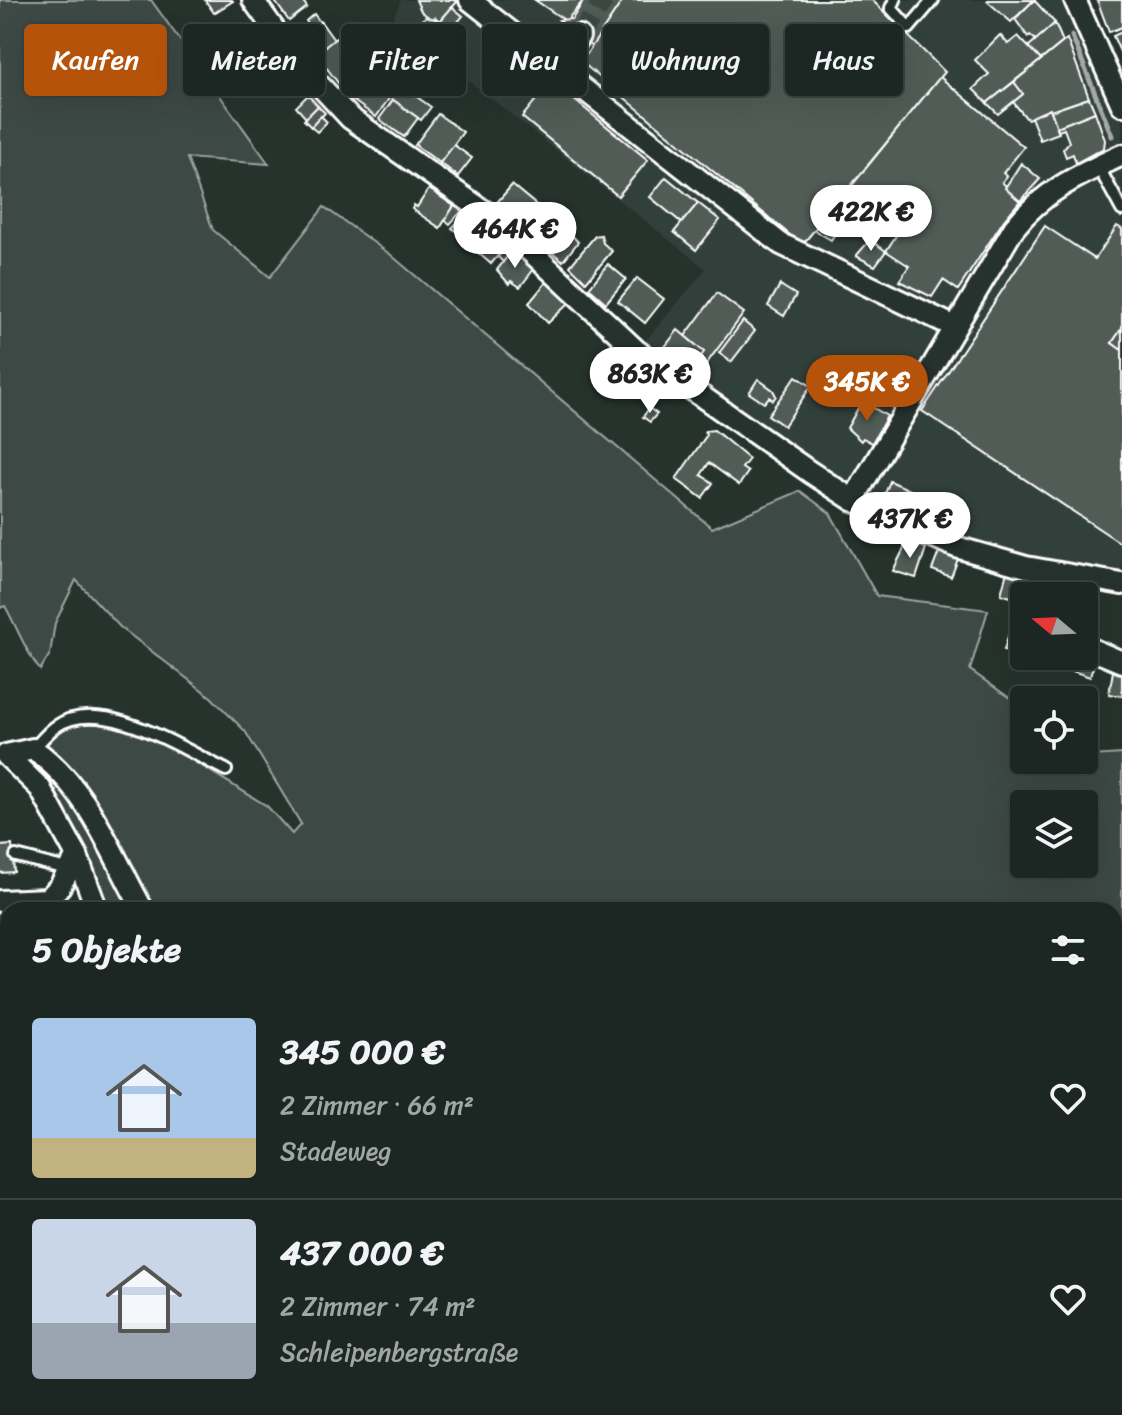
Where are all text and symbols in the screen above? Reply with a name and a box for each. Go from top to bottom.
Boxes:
chip: Kaufen [24,24,167,96]
chip: Mieten [183,24,325,96]
chip: Filter [341,24,466,96]
chip: Neu [482,24,587,96]
chip: Wohnung [603,24,769,96]
chip: Haus [785,24,903,96]
pin: 422K € [806,185,936,253]
text: 422K € [828,188,914,234]
pin: 464K € [450,202,580,270]
text: 464K € [471,205,559,251]
pin: 863K € [585,347,715,415]
text: 863K € [608,350,692,396]
pin: 345K € [802,355,932,423]
text: 345K € [824,358,910,404]
pin: 437K € [845,492,975,560]
text: 437K € [867,495,953,541]
north arrow [1010,582,1098,670]
map controls [1010,582,1098,878]
button: locate [1010,686,1098,774]
button: layers [1010,790,1098,878]
text: 5 Objekte [32,920,181,980]
icon: filters [1046,928,1090,972]
text: 345 000 € [280,1022,445,1082]
icon: home [96,1050,192,1146]
icon: heart [1046,1076,1090,1120]
text: 2 Zimmer · 66 m² [280,1082,474,1128]
text: Stadeweg [280,1128,391,1174]
text: 437 000 € [280,1223,444,1283]
icon: home [96,1251,192,1347]
icon: heart [1046,1277,1090,1321]
text: 2 Zimmer · 74 m² [280,1283,476,1329]
text: Schleipenbergstraße [280,1329,518,1375]

